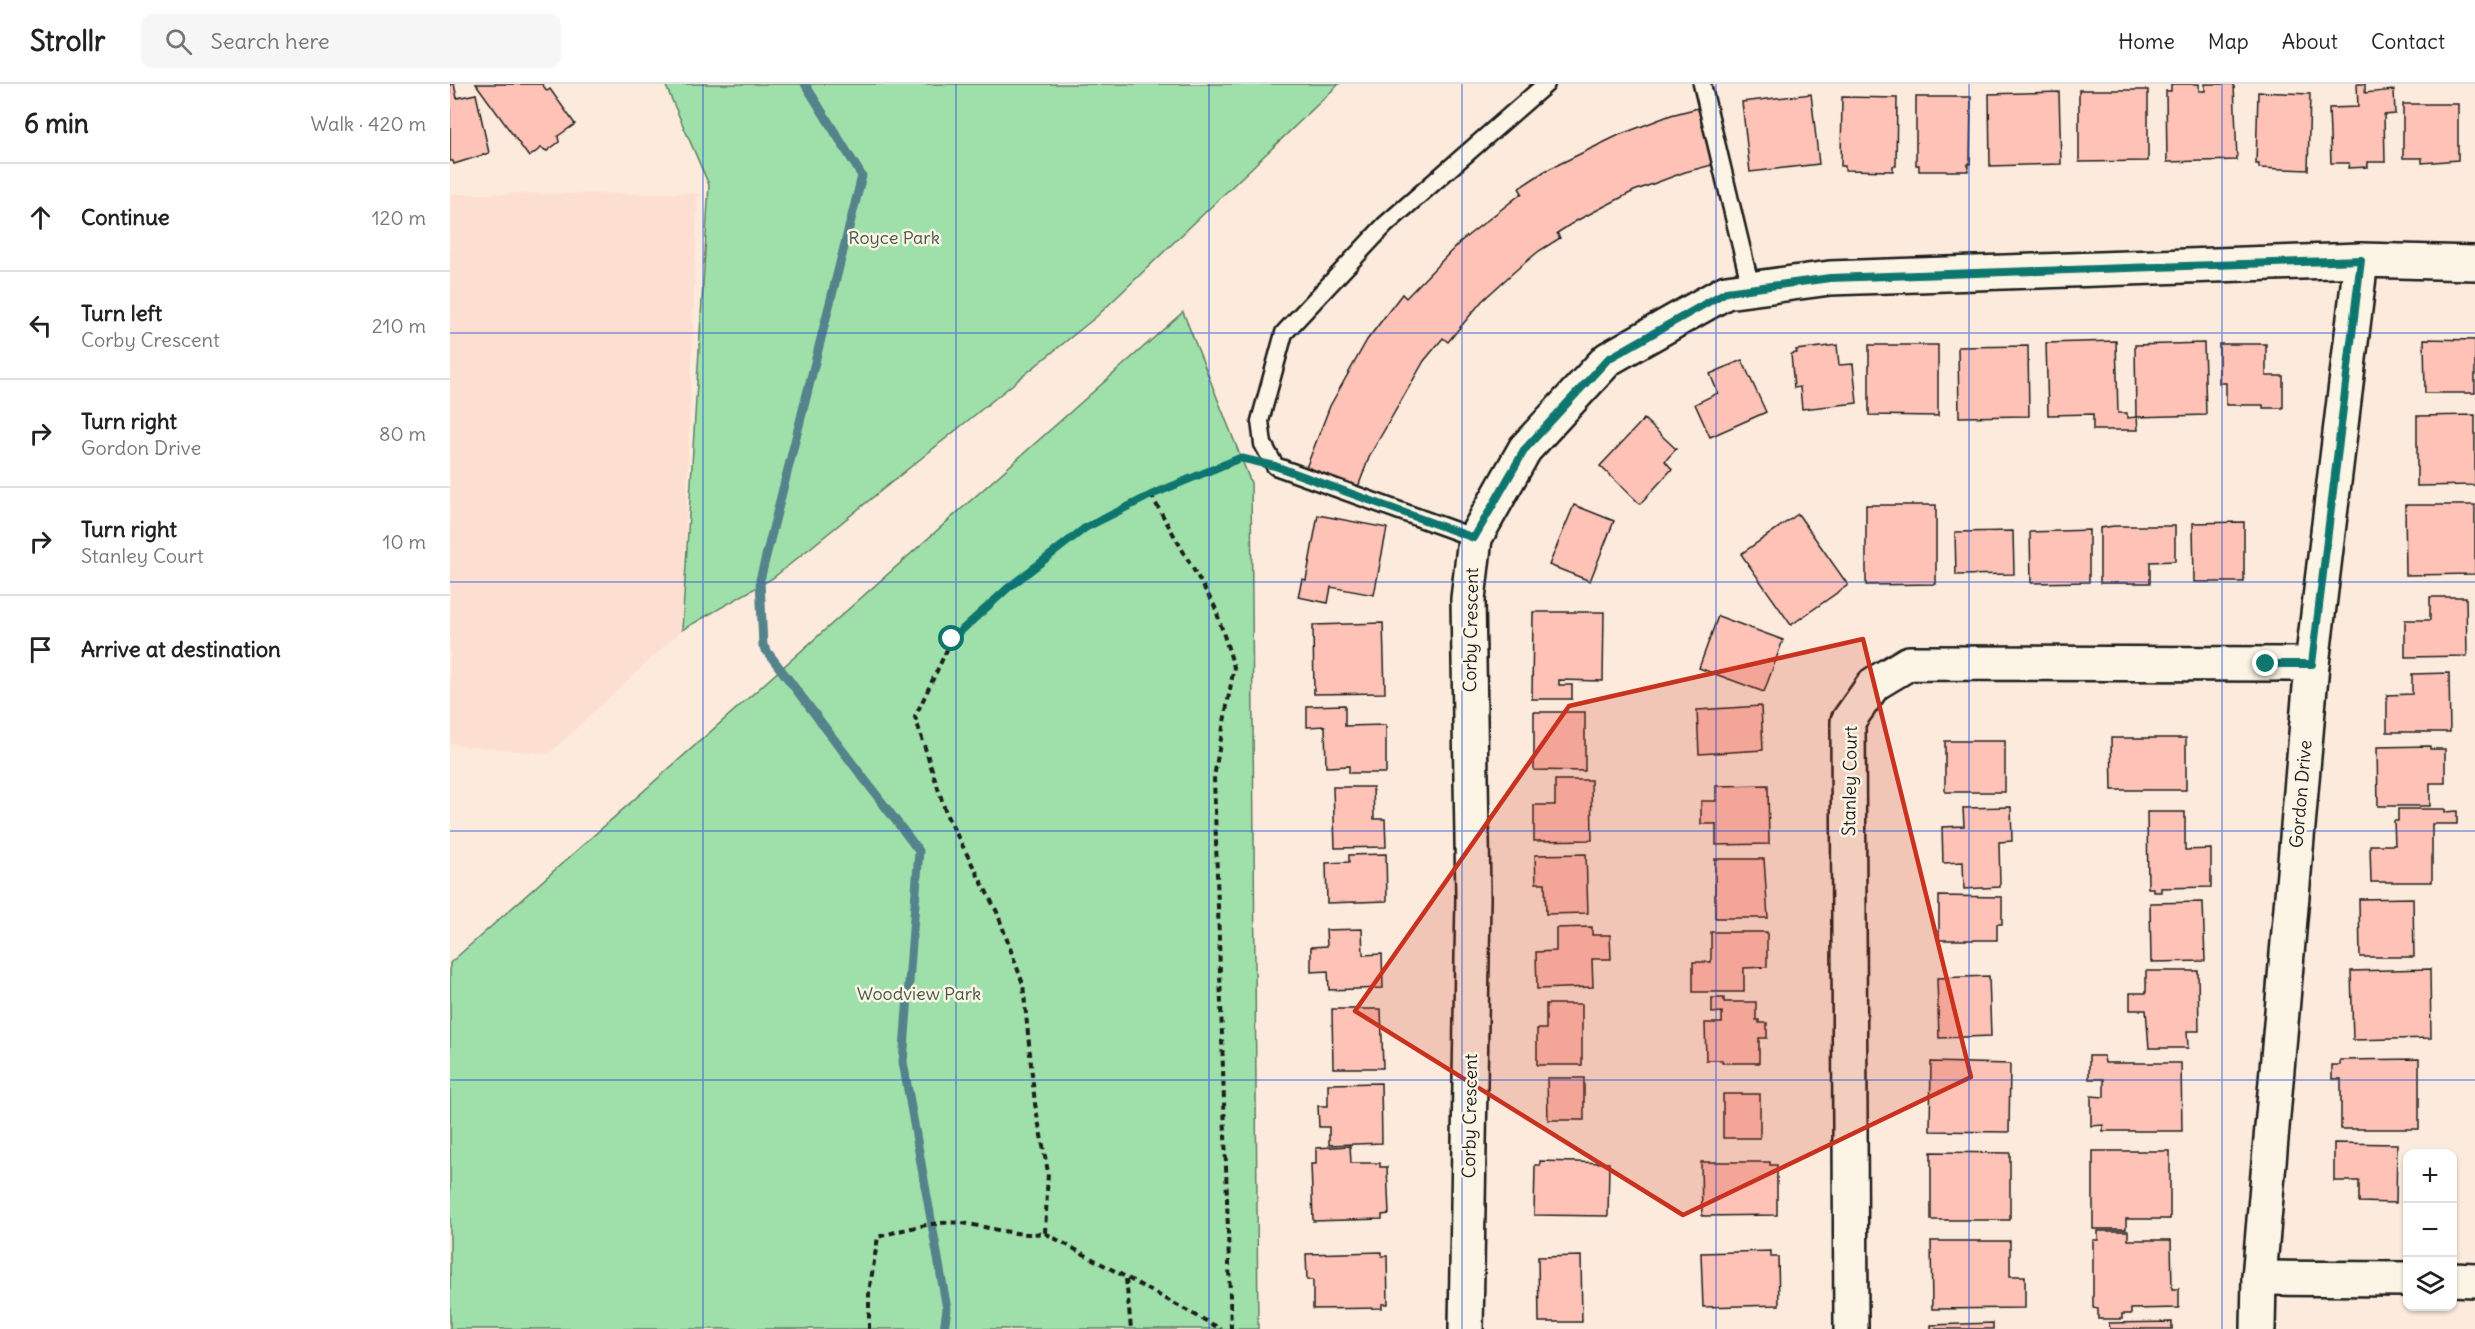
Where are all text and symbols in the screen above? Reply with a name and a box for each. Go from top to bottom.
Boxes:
search box [141,14,561,68]
text: Strollr [30,23,105,59]
icon: search [162,25,195,58]
text: Search here [210,27,330,55]
text: Home [2118,28,2175,55]
text: Map [2208,28,2249,55]
text: About [2282,28,2338,55]
text: Contact [2371,28,2445,55]
text: 6 min [24,107,89,140]
text: Walk · 420 m [310,111,426,136]
icon: ahead [24,201,57,234]
text: Continue [81,203,170,231]
text: 120 m [372,205,426,230]
park label: Royce Park [848,226,940,249]
text: Turn left [81,299,162,327]
icon: left [24,309,57,342]
text: 210 m [372,313,426,338]
text: Corby Crescent [81,327,220,352]
text: Turn right [81,407,177,435]
icon: right [24,417,57,450]
text: 80 m [379,421,426,446]
text: Gordon Drive [81,435,201,460]
text: Turn right [81,515,177,543]
icon: right [24,525,57,558]
text: 10 m [383,529,426,554]
text: Stanley Court [81,543,204,568]
street label: Corby Crescent [1458,567,1483,693]
route start [938,625,964,651]
icon: arrive [24,633,57,666]
text: Arrive at destination [81,635,281,663]
route end [2252,650,2278,676]
street label: Stanley Court [1837,726,1862,836]
street label: Gordon Drive [2284,739,2317,849]
park label: Woodview Park [857,982,981,1005]
street label: Corby Crescent [1457,1053,1482,1179]
map controls [2403,1149,2457,1311]
button: + [2403,1149,2457,1203]
button: − [2403,1203,2457,1257]
button: layers [2403,1257,2457,1311]

